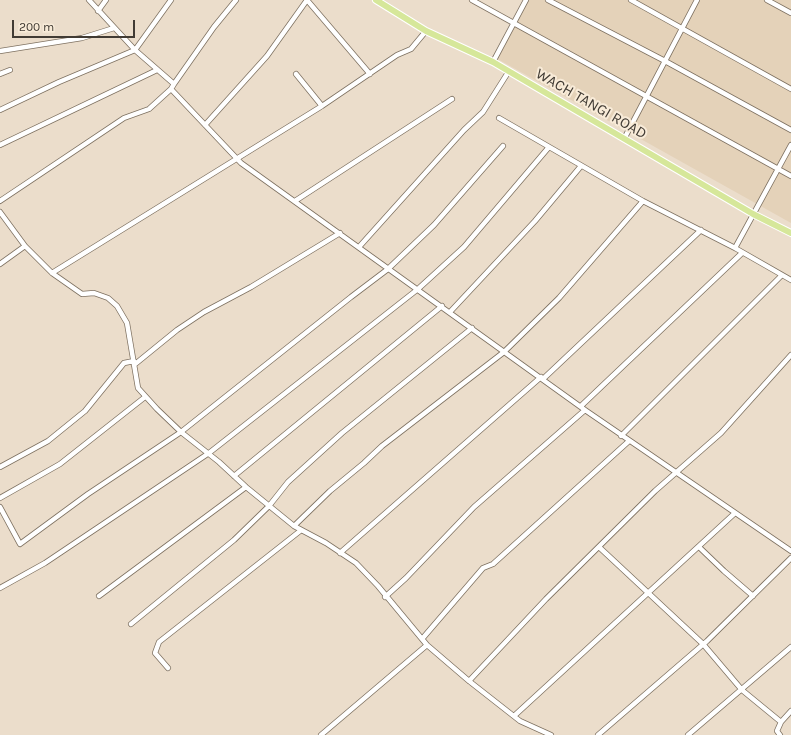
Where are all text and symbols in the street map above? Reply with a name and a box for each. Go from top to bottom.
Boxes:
scale bar [14,12,137,38]
text: 200 m [19,20,54,34]
street label: WACH TANGI ROAD [532,65,650,143]

